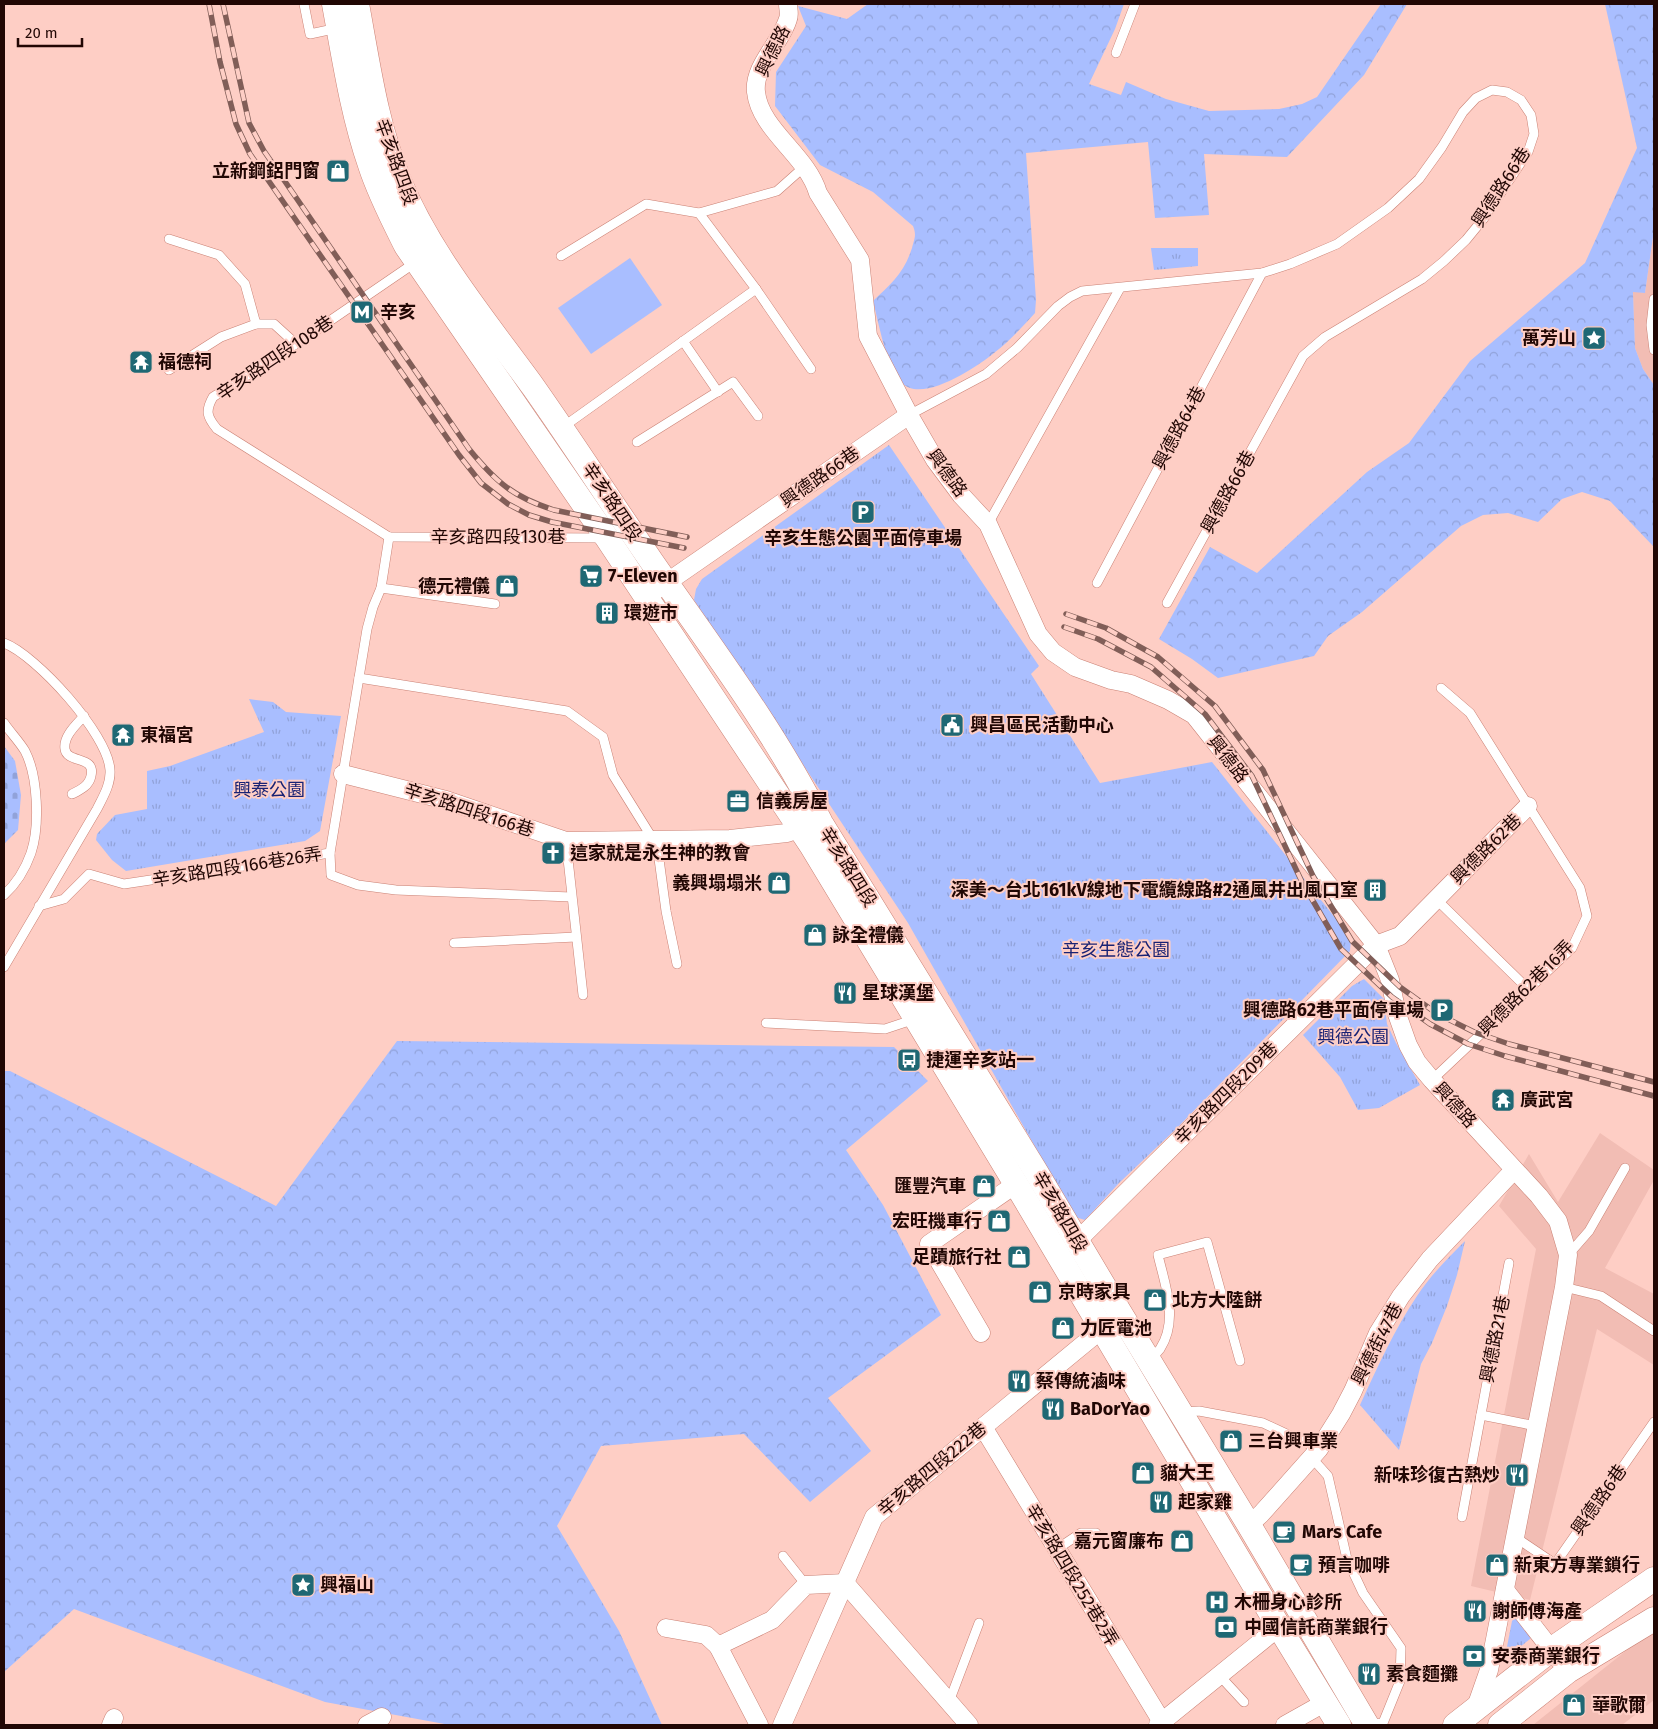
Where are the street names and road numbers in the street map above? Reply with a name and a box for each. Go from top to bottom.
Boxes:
street label: 興德路 [751,22,795,80]
street label: 辛亥路四段 [370,116,422,208]
street label: 興德路66巷 [1467,143,1535,231]
street label: 辛亥路四段108巷 [213,311,337,405]
street label: 興德路64巷 [1148,383,1210,473]
street label: 興德路66巷 [776,442,864,512]
street label: 興德路 [922,445,972,501]
street label: 興德路66巷 [1196,447,1260,537]
street label: 辛亥路四段 [578,459,646,545]
street label: 辛亥路四段130巷 [431,526,565,548]
street label: 興德路 [1203,731,1253,787]
street label: 辛亥路四段166巷 [401,779,537,841]
street label: 興德路62巷 [1446,809,1526,889]
street label: 辛亥路四段 [815,823,881,911]
street label: 辛亥路四段166巷26弄 [151,843,323,891]
street label: 興德路62巷16弄 [1474,936,1578,1040]
street label: 辛亥路四段209巷 [1170,1037,1282,1149]
street label: 興德路 [1429,1078,1481,1132]
street label: 辛亥路四段 [1028,1168,1092,1256]
street label: 興德路21巷 [1476,1294,1514,1384]
street label: 興德街47巷 [1347,1299,1407,1389]
street label: 辛亥路四段222巷 [873,1417,991,1521]
street label: 興德路6巷 [1567,1460,1631,1540]
street label: 辛亥路四段252巷2弄 [1021,1500,1123,1650]

